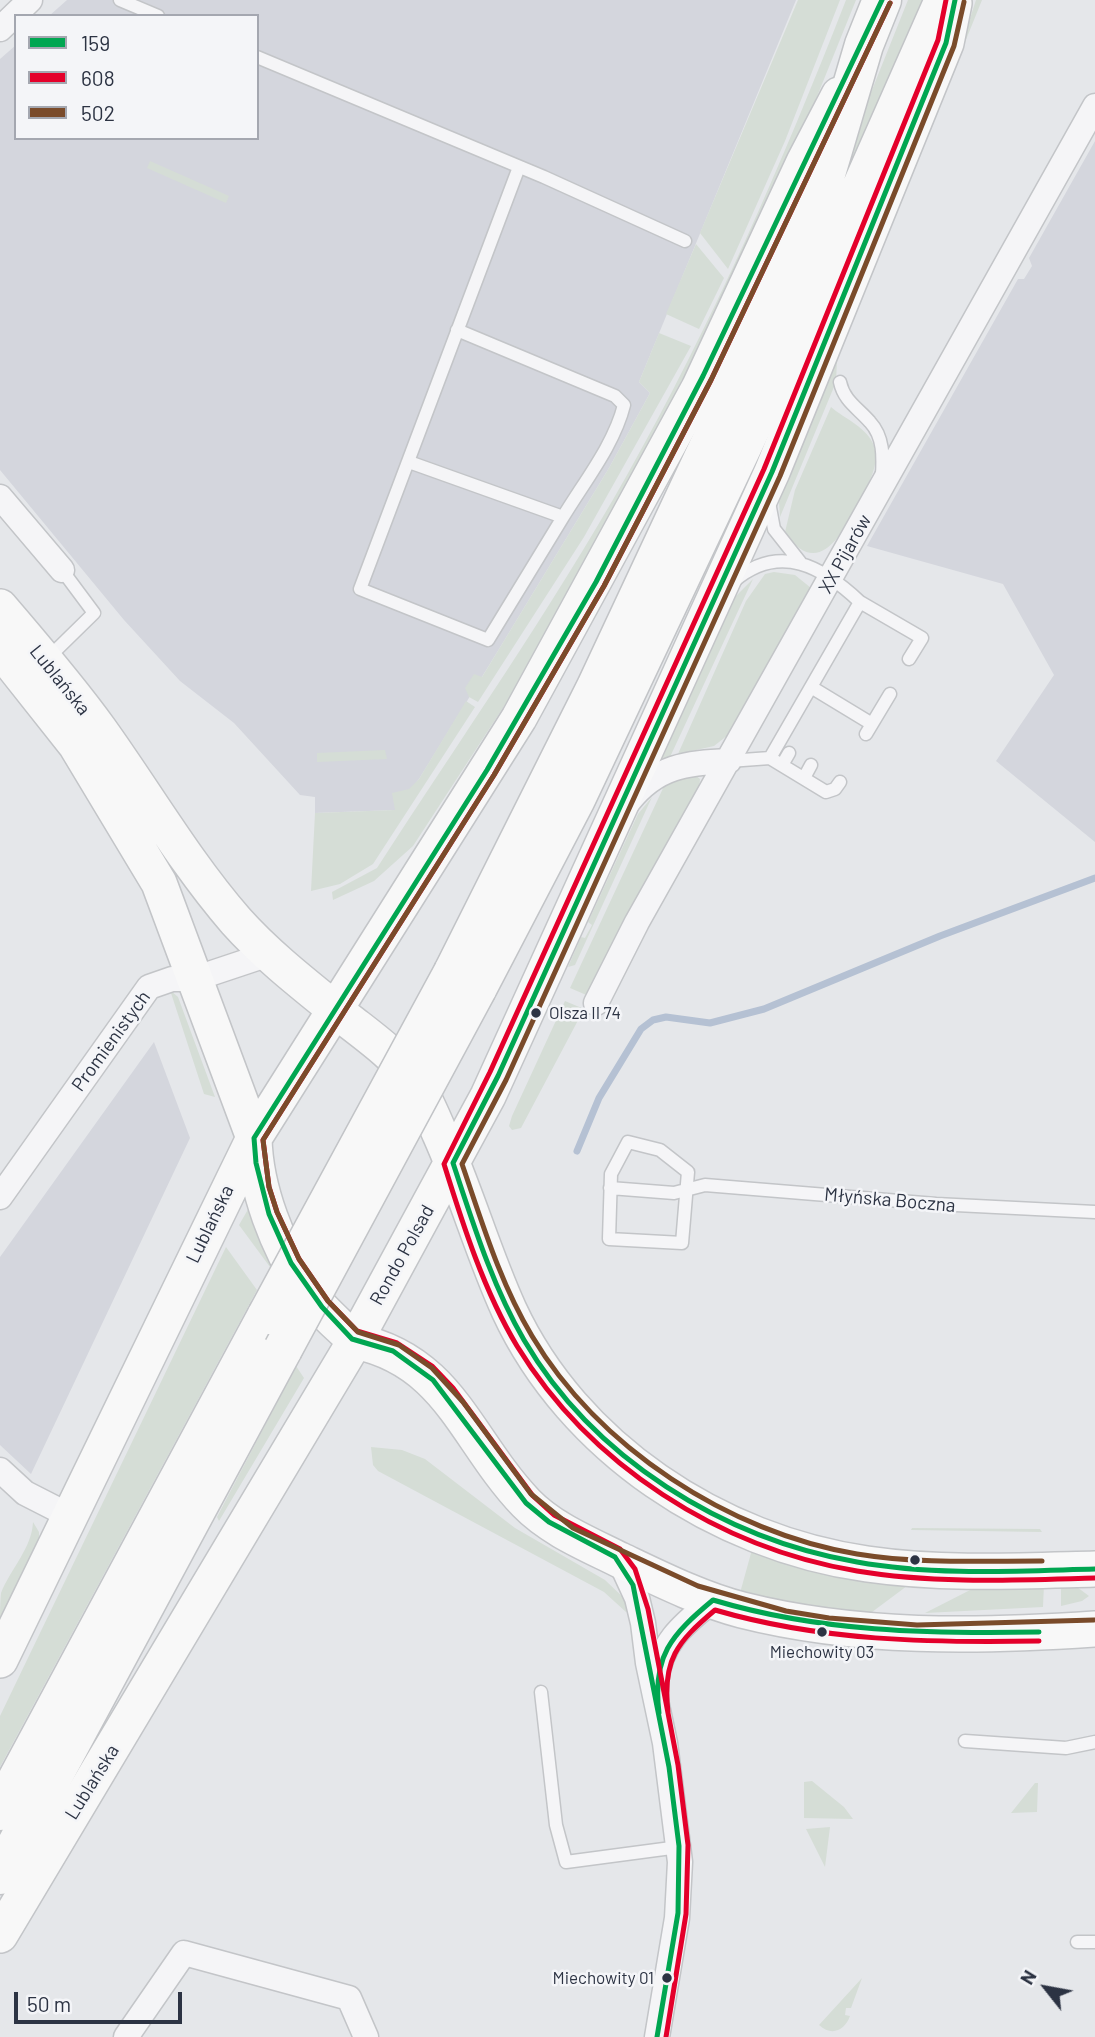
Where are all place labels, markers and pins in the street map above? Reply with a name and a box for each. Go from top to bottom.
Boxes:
place label: Olsza II 74 [549,1003,621,1023]
marker: Olsza II 74 [529,1006,543,1020]
unlabelled marker [908,1553,922,1567]
marker: Miechowity 03 [815,1625,829,1639]
place label: Miechowity 03 [770,1642,874,1662]
place label: Miechowity 01 [553,1968,654,1988]
marker: Miechowity 01 [660,1971,674,1985]

